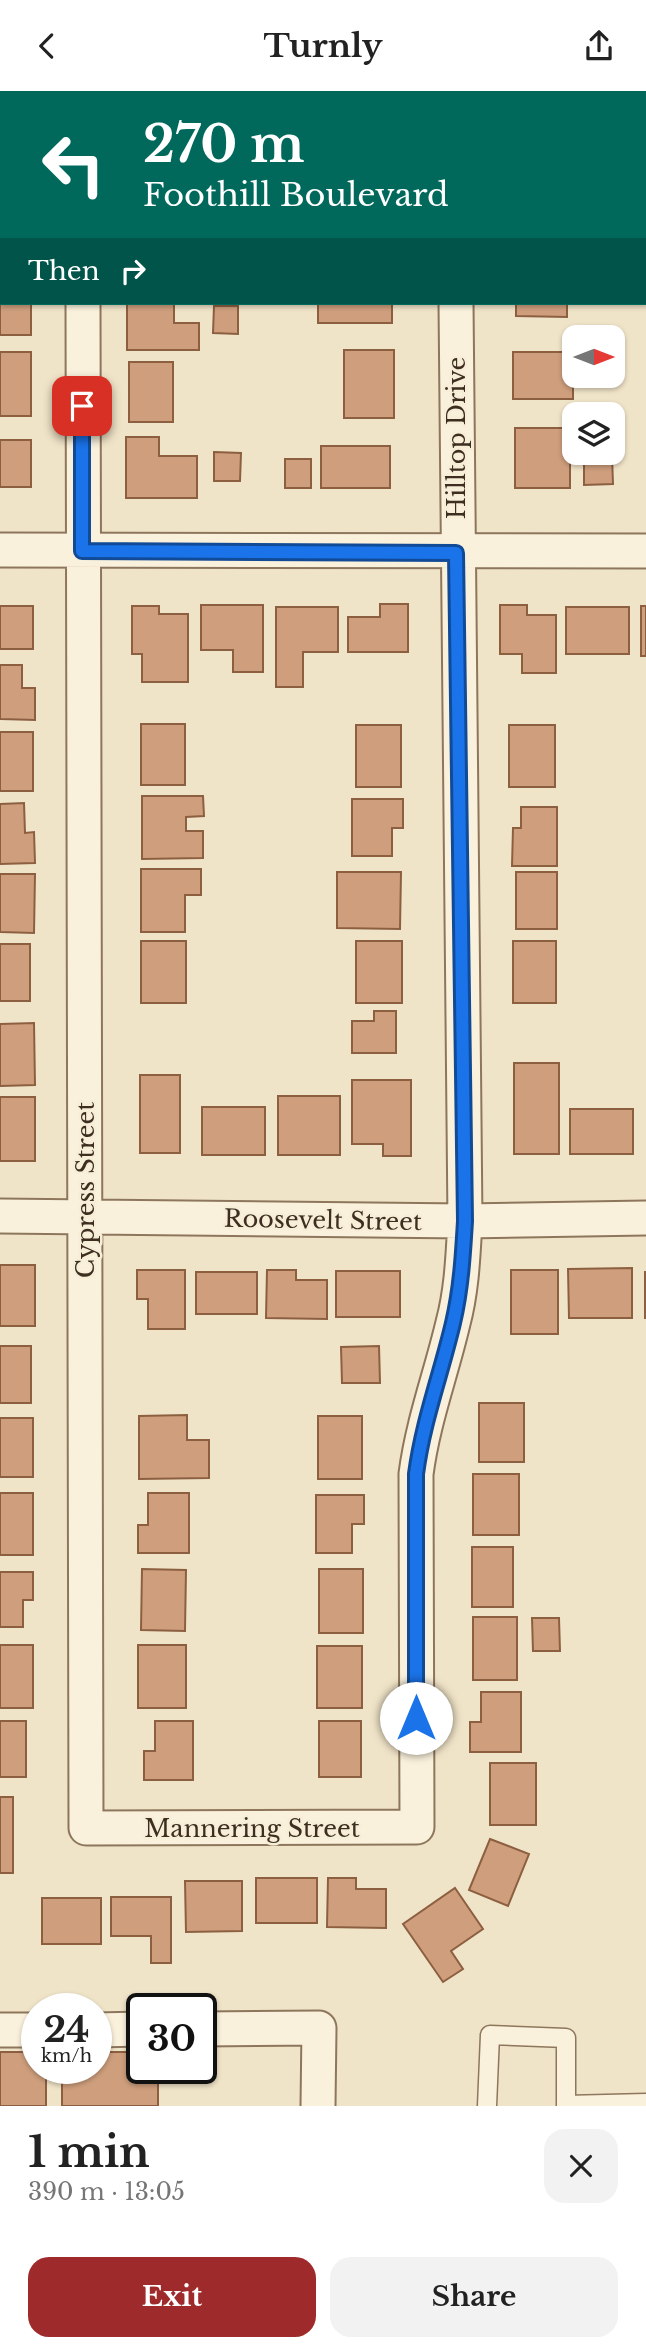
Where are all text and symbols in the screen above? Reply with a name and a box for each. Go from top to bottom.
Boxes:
text: Turnly [263,26,383,66]
icon: back [28,27,66,65]
icon: share [580,27,618,65]
text: 270 m [143,114,304,175]
icon: left [28,119,119,210]
text: Foothill Boulevard [143,175,449,215]
icon: right [114,252,152,290]
text: Then [28,255,100,287]
north arrow [562,325,625,389]
map controls [562,325,625,465]
street label: Hilltop Drive [442,357,471,519]
pin [52,376,112,436]
icon: arrive [63,387,101,425]
button: layers [562,402,625,465]
street label: Cypress Street [71,1102,100,1278]
street label: Roosevelt Street [224,1204,422,1236]
position arrow [379,1681,453,1755]
street label: Mannering Street [144,1814,360,1843]
speed limit sign: 30 [126,1993,217,2084]
text: 24 [43,2008,90,2051]
text: km/h [41,2045,92,2067]
text: 1 min [28,2126,150,2178]
button: close [544,2129,618,2203]
text: 390 m · 13:05 [28,2178,185,2206]
button: Exit [28,2257,316,2337]
button: Share [330,2257,618,2337]

